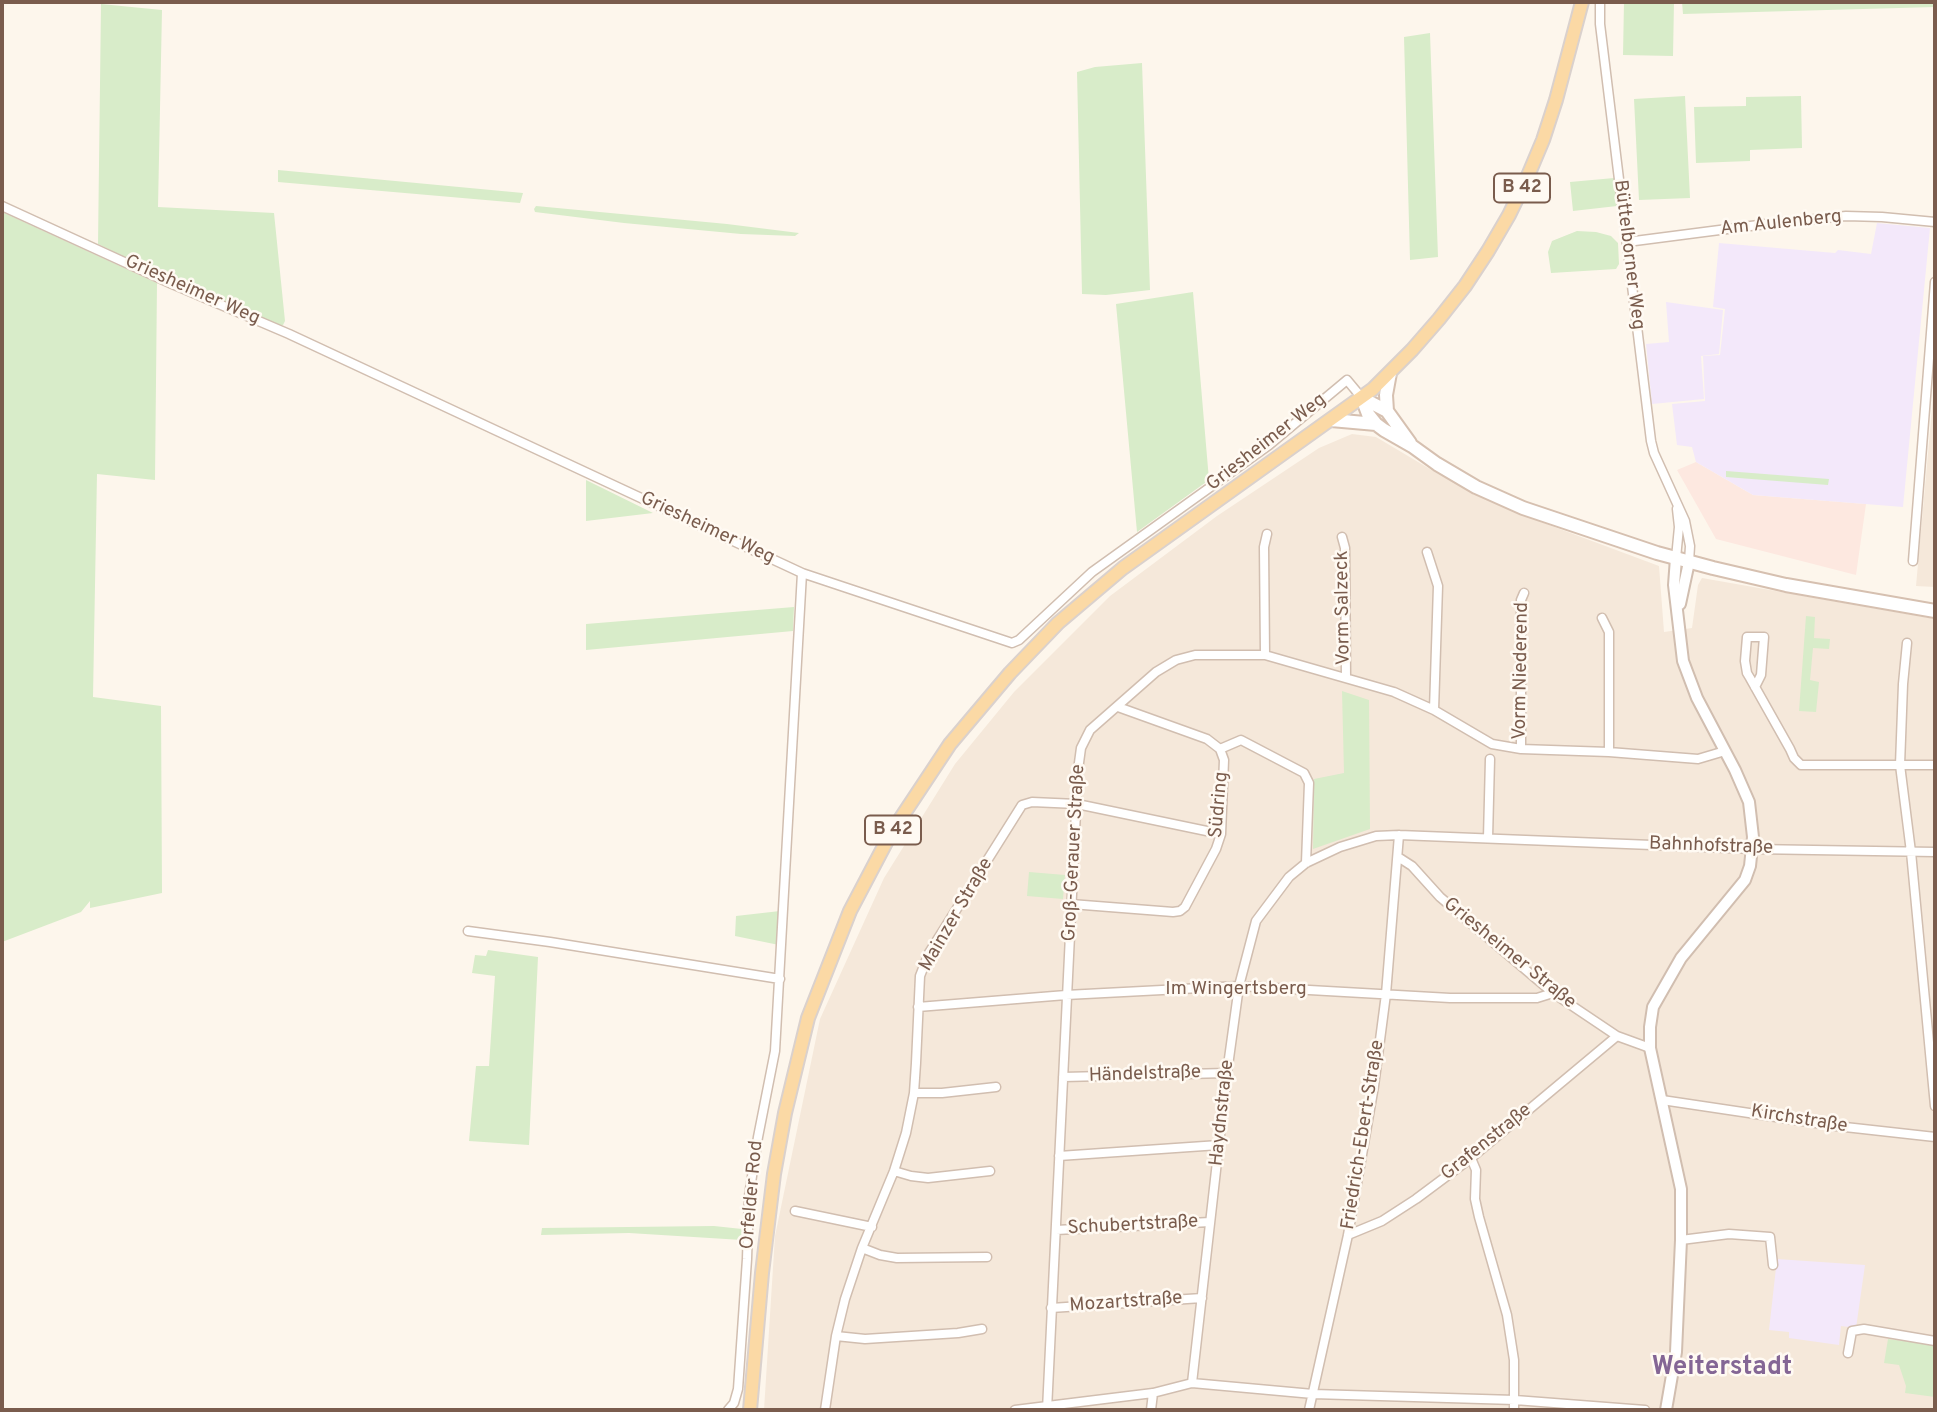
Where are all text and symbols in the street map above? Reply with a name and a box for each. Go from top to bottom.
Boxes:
road number: B 42 [1494,174,1550,202]
street label: Büttelborner Weg [1607,179,1649,331]
street label: Am Aulenberg [1719,206,1843,242]
street label: Griesheimer Weg [121,251,263,331]
street label: Griesheimer Weg [1203,389,1331,497]
street label: Griesheimer Weg [636,488,778,570]
street label: Vorm Salzeck [1332,550,1356,666]
street label: Vorm Niederend [1509,602,1535,740]
street label: Groß-Gerauer Straße [1059,764,1091,942]
street label: Südring [1206,771,1234,839]
road number: B 42 [865,816,921,844]
street label: Bahnhofstraße [1648,833,1774,861]
street label: Mainzer Straße [915,854,999,976]
street label: Griesheimer Straße [1438,893,1580,1015]
street label: Im Wingertsberg [1165,979,1307,1001]
street label: Friedrich-Ebert-Straße [1338,1039,1390,1231]
street label: Haydnstraße [1206,1059,1240,1167]
street label: Händelstraße [1088,1062,1202,1088]
street label: Grafenstraße [1437,1100,1537,1186]
street label: Kirchstraße [1749,1101,1849,1139]
street label: Orfelder Rod [737,1140,769,1250]
street label: Schubertstraße [1067,1211,1199,1241]
street label: Mozartstraße [1069,1288,1183,1318]
district label: Weiterstadt [1652,1353,1792,1385]

